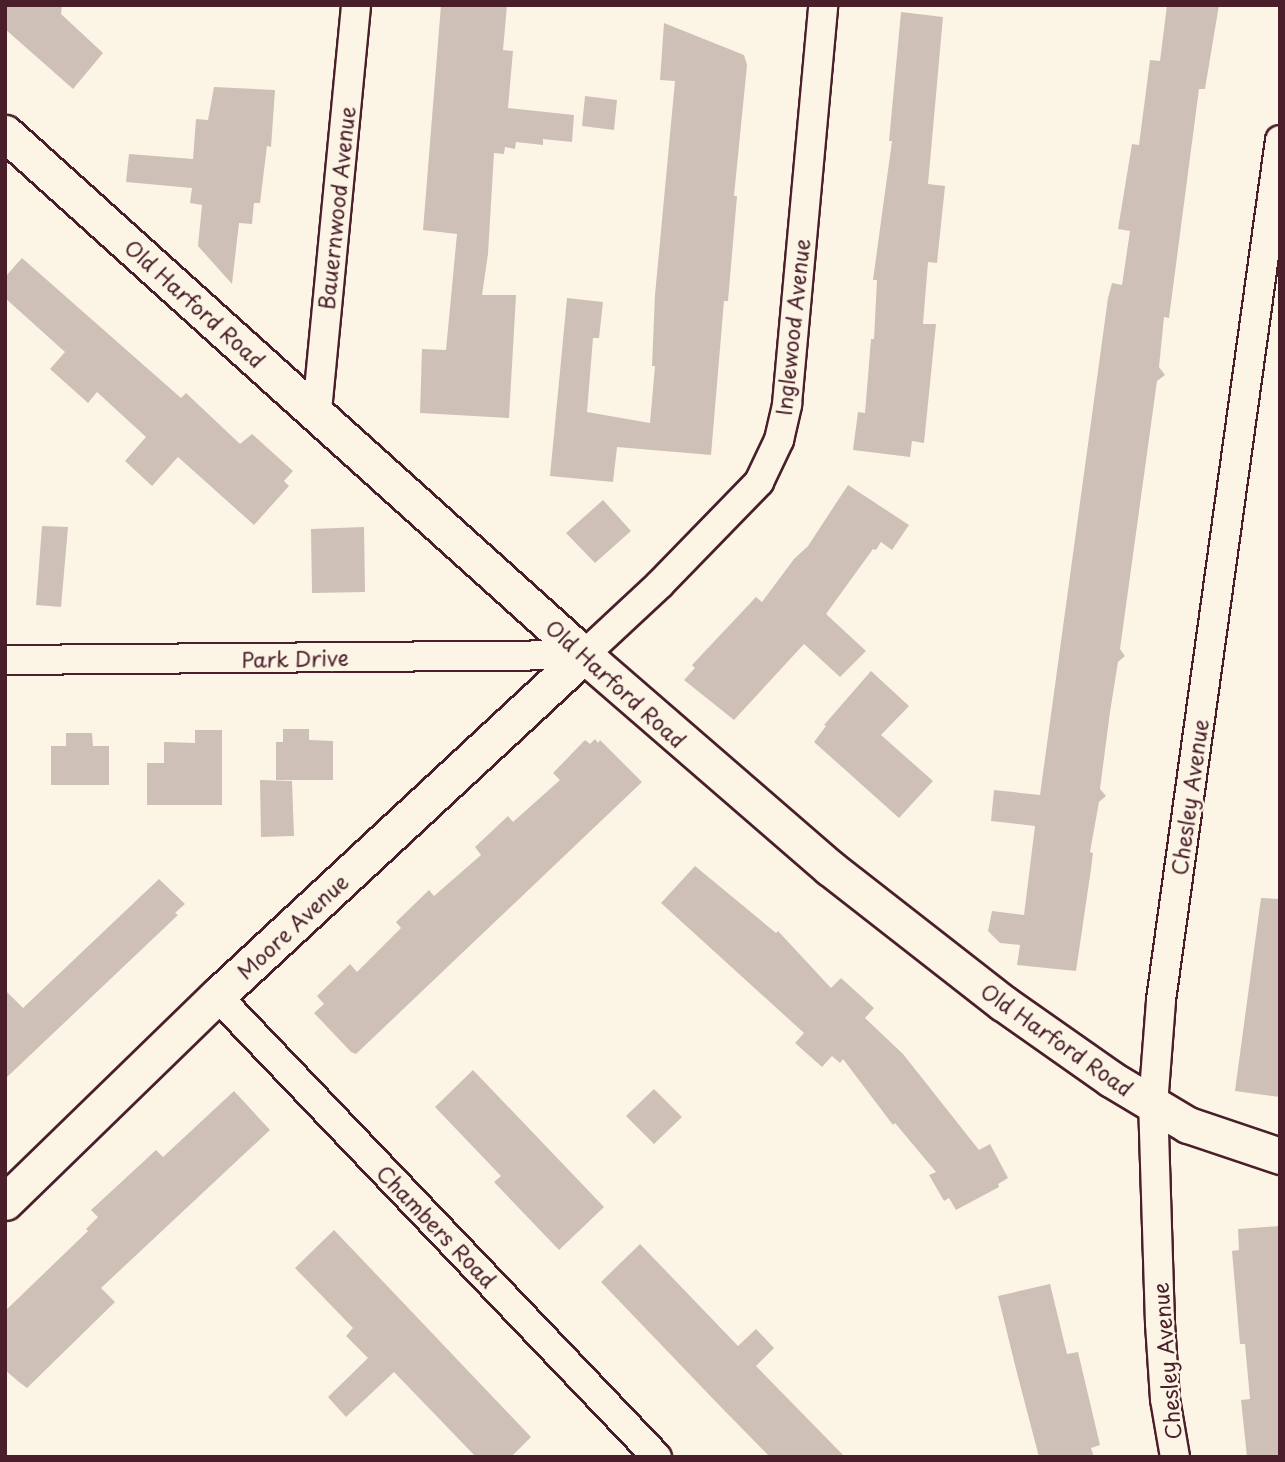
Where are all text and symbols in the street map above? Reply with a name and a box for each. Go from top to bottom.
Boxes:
street label: Bauernwood Avenue [313,105,359,311]
street label: Old Harford Road [119,233,271,373]
street label: Inglewood Avenue [770,237,814,417]
street label: Old Harford Road [540,613,692,753]
street label: Park Drive [241,644,349,672]
street label: Chesley Avenue [1166,717,1212,877]
street label: Moore Avenue [231,868,353,984]
street label: Old Harford Road [975,977,1139,1101]
street label: Chambers Road [373,1160,501,1292]
street label: Chesley Avenue [1147,1281,1185,1441]

